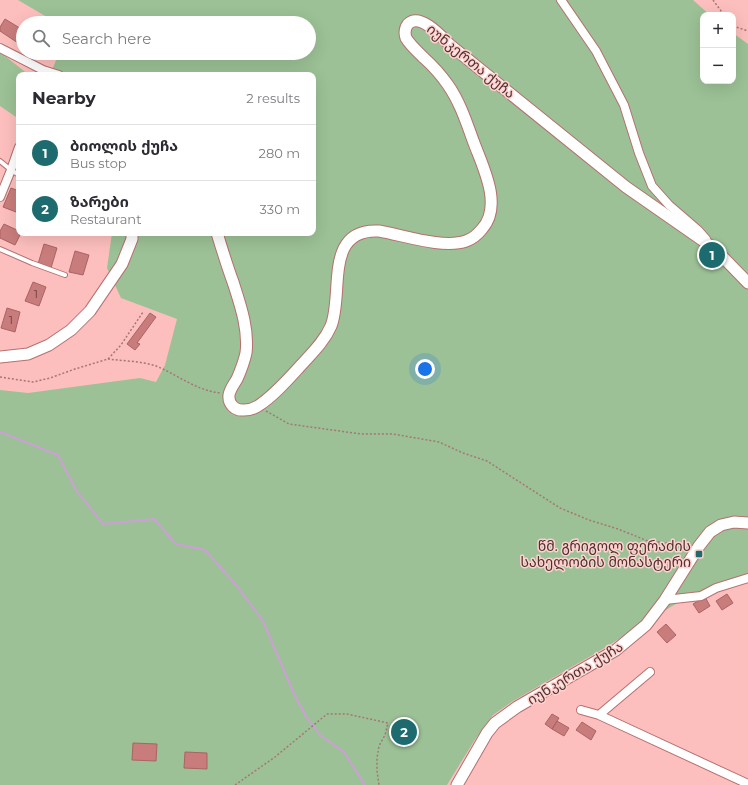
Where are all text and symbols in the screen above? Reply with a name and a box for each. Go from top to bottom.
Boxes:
map controls [700,12,736,84]
button: + [700,12,736,48]
search box [16,16,316,60]
street label: იუნკერთა ქუჩა [423,20,519,102]
icon: search [30,27,52,49]
text: Search here [62,29,151,48]
button: − [700,48,736,84]
text: Nearby [32,88,96,108]
text: 2 results [246,90,300,106]
text: ბიოლის ქუჩა [70,136,178,155]
text: 1 [42,145,48,161]
text: 280 m [259,145,300,161]
text: Bus stop [70,155,127,171]
text: ზარები [70,192,129,211]
text: 2 [41,201,49,217]
text: 330 m [260,201,300,217]
text: Restaurant [70,211,141,227]
pin: 1 [699,240,725,270]
house number: 1 [34,286,38,301]
house number: 1 [9,312,13,327]
your location [415,359,435,379]
place label: წმ. გრიგოლ ფერაძის სახელობის მონასტერი [521,537,691,571]
marker: წმ. გრიგოლ ფერაძის სახელობის მონასტერი [694,549,704,559]
street label: იუნკერთა ქუჩა [524,637,626,709]
pin: 2 [391,717,417,747]

